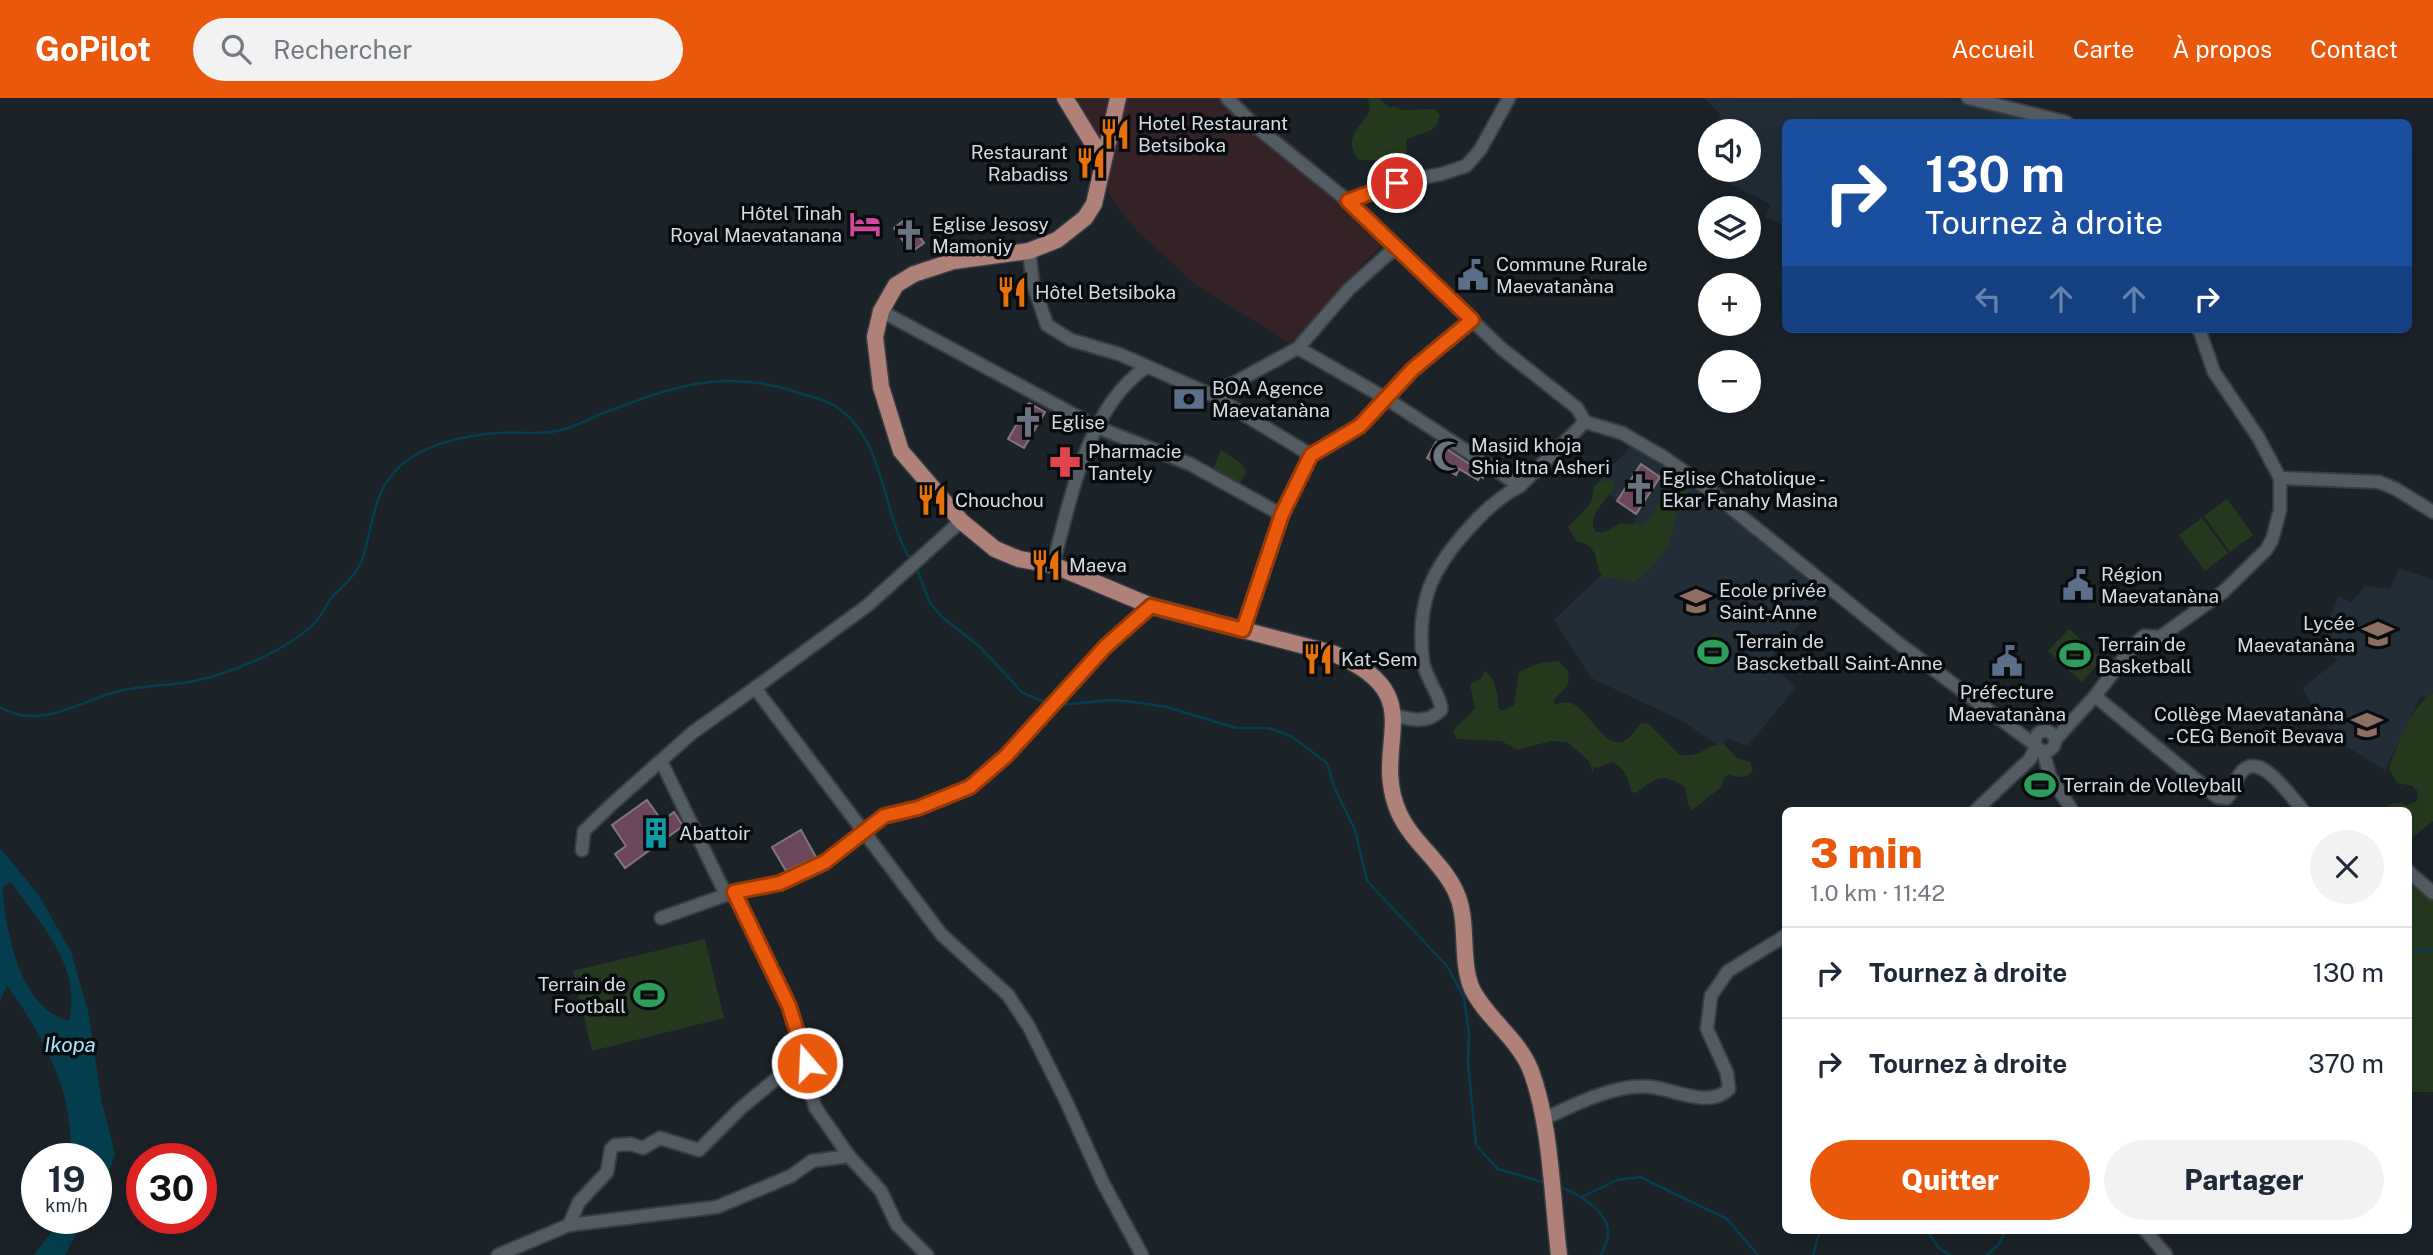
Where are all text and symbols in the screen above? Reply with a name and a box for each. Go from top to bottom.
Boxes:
search box [193,18,683,81]
text: GoPilot [35,30,151,68]
icon: search [217,30,255,68]
text: Rechercher [273,34,412,65]
text: Accueil [1952,35,2035,63]
text: Carte [2073,35,2134,63]
text: À propos [2172,35,2272,63]
text: Contact [2310,35,2398,63]
place label: Hotel Restaurant Betsiboka [1138,112,1288,156]
restaurant icon: Hotel Restaurant Betsiboka [1098,117,1132,151]
map controls [1698,119,1761,413]
button: sound [1698,119,1761,182]
place label: Restaurant Rabadiss [971,141,1068,185]
text: 130 m [1925,145,2065,203]
restaurant icon: Restaurant Rabadiss [1074,146,1108,180]
icon: right [1810,147,1901,238]
pin [1367,153,1427,213]
icon: arrive [1378,164,1416,202]
button: layers [1698,196,1761,259]
place label: Hôtel Tinah Royal Maevatanana [670,202,842,246]
text: Tournez à droite [1925,204,2163,241]
hotel icon: Hôtel Tinah Royal Maevatanana [848,207,882,241]
place label: Eglise Jesosy Mamonjy [932,213,1049,257]
church icon: Eglise Jesosy Mamonjy [892,218,926,252]
place label: Commune Rurale Maevatanàna [1496,253,1648,297]
public building icon: Commune Rurale Maevatanàna [1456,258,1490,292]
button: + [1698,273,1761,336]
restaurant icon: Hôtel Betsiboka [995,275,1029,309]
icon: left [1969,280,2007,318]
icon: ahead [2042,280,2080,318]
icon: ahead [2115,280,2153,318]
icon: right [2188,280,2226,318]
place label: Hôtel Betsiboka [1035,281,1176,303]
button: − [1698,350,1761,413]
place label: BOA Agence Maevatanàna [1212,377,1330,421]
bank icon: BOA Agence Maevatanàna [1172,382,1206,416]
church icon: Eglise [1011,405,1045,439]
place label: Eglise [1051,411,1105,433]
place label: Masjid khoja Shia Itna Asheri [1471,434,1610,478]
mosque icon: Masjid khoja Shia Itna Asheri [1431,439,1465,473]
place label: Pharmacie Tantely [1088,440,1182,484]
pharmacy icon: Pharmacie Tantely [1048,445,1082,479]
place label: Eglise Chatolique - Ekar Fanahy Masina [1662,467,1838,511]
church icon: Eglise Chatolique - Ekar Fanahy Masina [1622,472,1656,506]
restaurant icon: Chouchou [915,483,949,517]
place label: Chouchou [955,489,1044,511]
restaurant icon: Maeva [1029,548,1063,582]
place label: Maeva [1069,554,1127,576]
place label: Région Maevatanàna [2101,563,2219,607]
public building icon: Région Maevatanàna [2061,568,2095,602]
place label: Ecole privée Saint-Anne [1719,579,1827,623]
school or university icon: Ecole privée Saint-Anne [1679,584,1713,618]
place label: Lycée Maevatanàna [2237,612,2355,656]
school or university icon: Lycée Maevatanàna [2361,617,2395,651]
place label: Terrain de Bascketball Saint-Anne [1736,630,1943,674]
place label: Terrain de Basketball [2098,633,2192,677]
sports icon: Terrain de Bascketball Saint-Anne [1696,635,1730,669]
sports icon: Terrain de Basketball [2058,638,2092,672]
restaurant icon: Kat-Sem [1301,642,1335,676]
public building icon: Préfecture Maevatanàna [1990,644,2024,678]
place label: Kat-Sem [1341,648,1418,670]
place label: Préfecture Maevatanàna [1948,681,2066,725]
place label: Collège Maevatanàna - CEG Benoît Bevava [2154,703,2344,747]
school or university icon: Collège Maevatanàna - CEG Benoît Bevava [2350,708,2384,742]
sports icon: Terrain de Volleyball [2023,768,2057,802]
place label: Terrain de Volleyball [2063,774,2242,796]
building icon: Abattoir [639,816,673,850]
place label: Abattoir [679,822,750,844]
text: 3 min [1810,828,1923,877]
button: close [2310,830,2384,904]
text: 1.0 km · 11:42 [1810,879,1945,906]
icon: right [1810,954,1848,992]
text: Tournez à droite [1869,957,2067,988]
text: 130 m [2312,957,2384,988]
place label: Terrain de Football [538,973,626,1017]
sports icon: Terrain de Football [632,978,666,1012]
position arrow [770,1026,844,1100]
water label: Ikopa [44,1032,96,1057]
icon: right [1810,1045,1848,1083]
text: Tournez à droite [1869,1048,2067,1079]
text: 370 m [2308,1048,2384,1079]
button: Quitter [1810,1140,2090,1220]
button: Partager [2104,1140,2384,1220]
speed limit sign: 30 [126,1143,217,1234]
text: 19 [47,1159,86,1200]
text: km/h [45,1195,88,1216]

